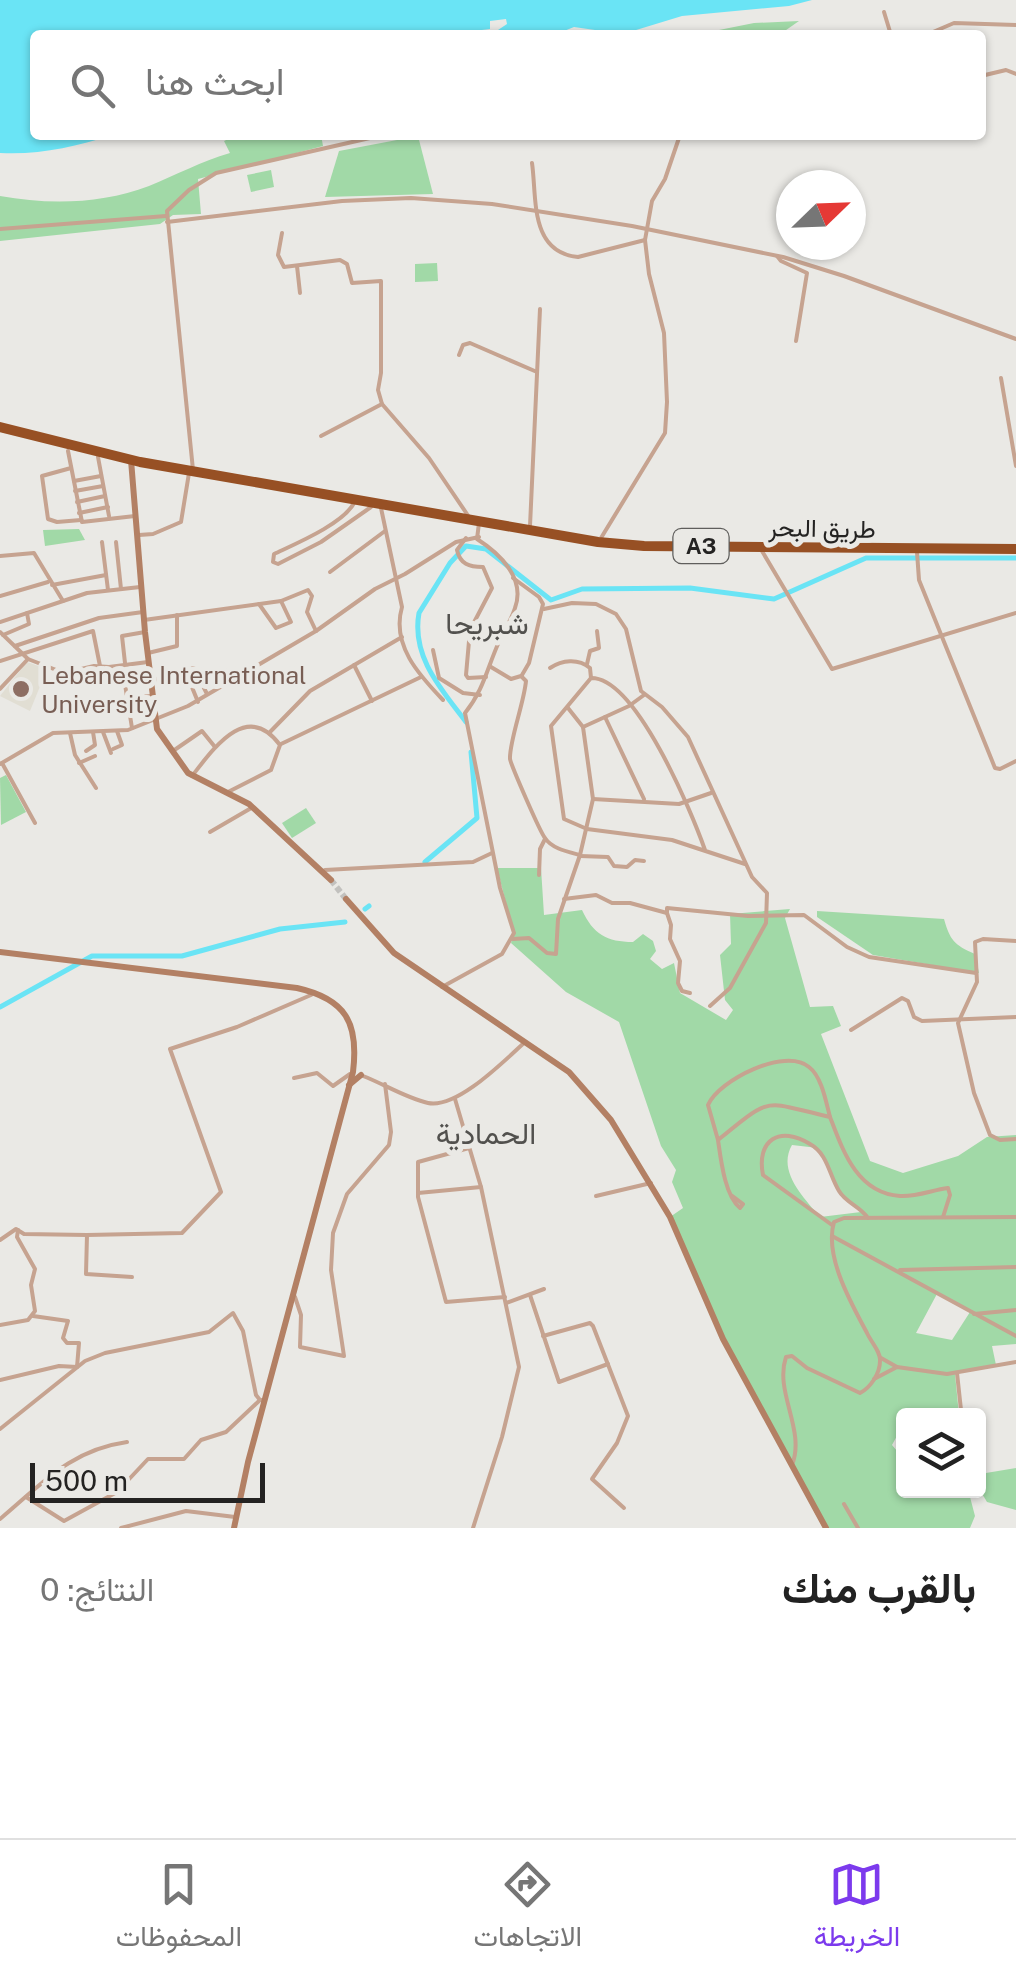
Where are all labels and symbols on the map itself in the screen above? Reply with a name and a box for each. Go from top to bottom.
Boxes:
north arrow [776,170,866,260]
street label: طريق البحر [767,512,876,545]
road number: A3 [674,529,728,563]
district label: شبريحا [445,605,529,642]
place label: Lebanese International University [41,660,307,719]
marker: Lebanese International University [10,678,32,700]
district label: الحمادية [436,1115,536,1151]
scale bar [30,1458,265,1502]

